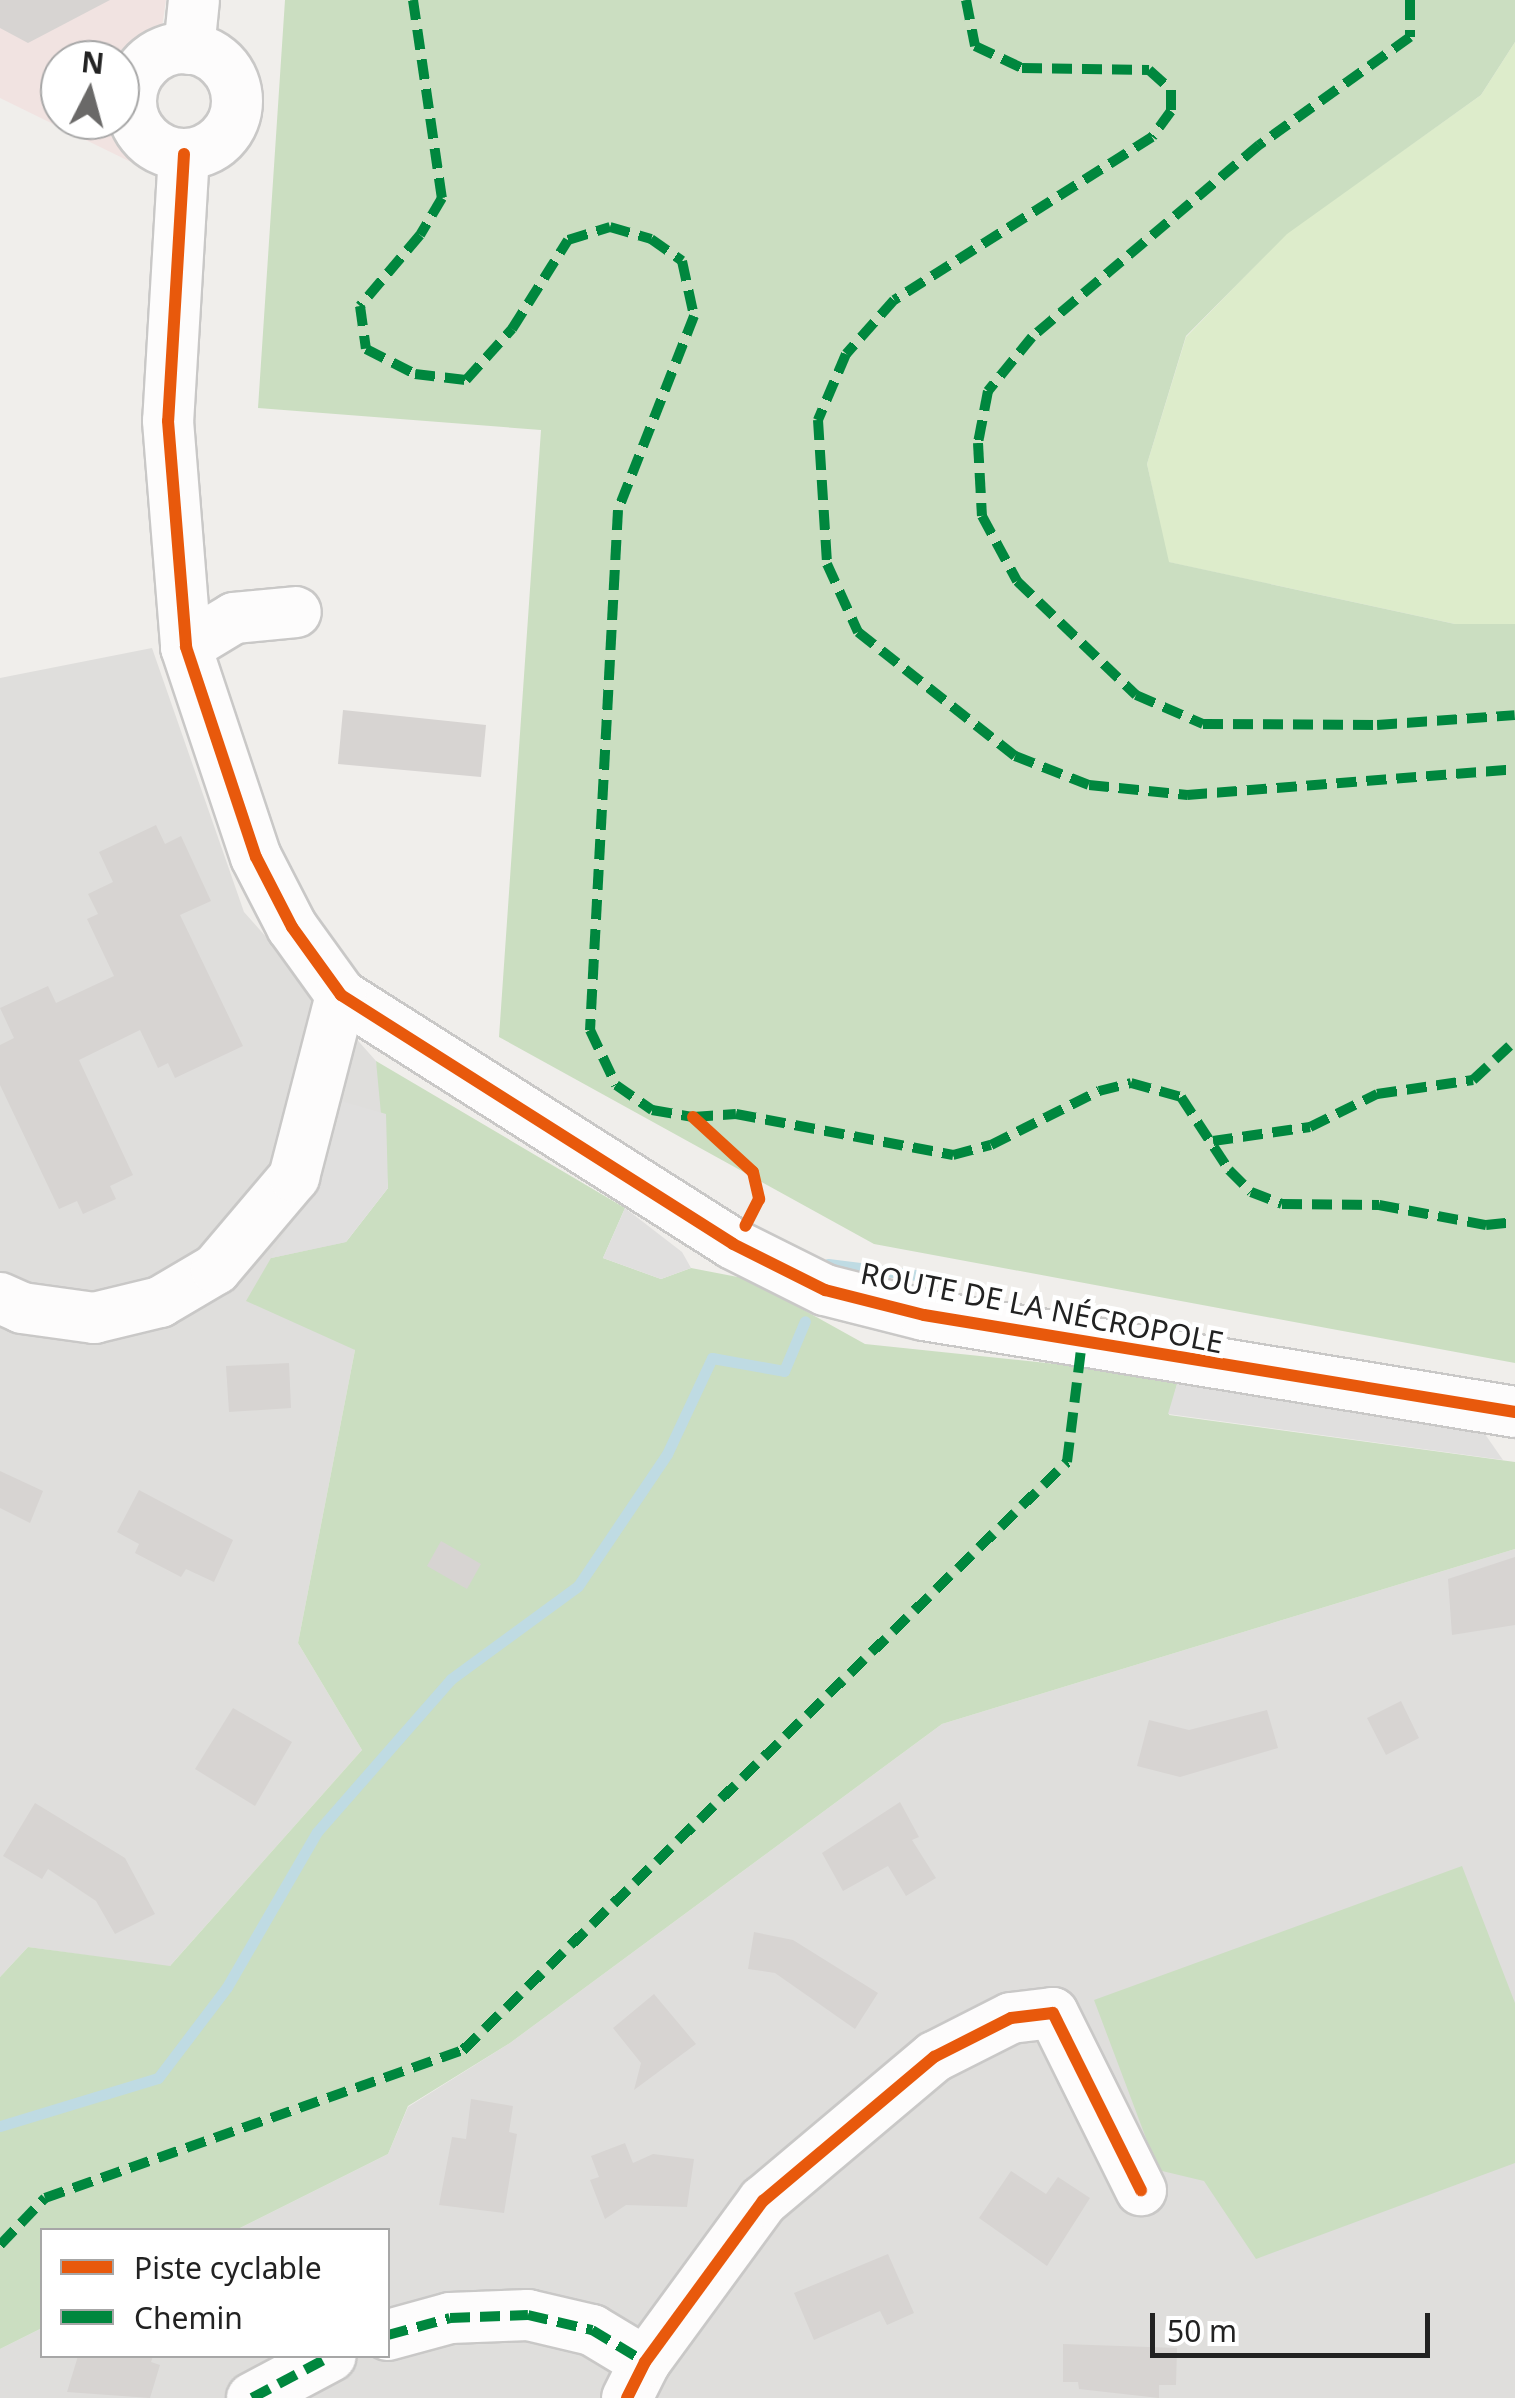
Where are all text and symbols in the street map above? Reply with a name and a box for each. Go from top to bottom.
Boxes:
north arrow [40,40,140,140]
text: N [80,42,106,82]
street label: ROUTE DE LA NÉCROPOLE [858,1255,1226,1361]
legend [40,2228,390,2358]
text: Piste cyclable [134,2247,322,2288]
scale bar [1155,2293,1435,2355]
text: Chemin [134,2297,243,2338]
text: 50 m [1167,2310,1237,2351]

